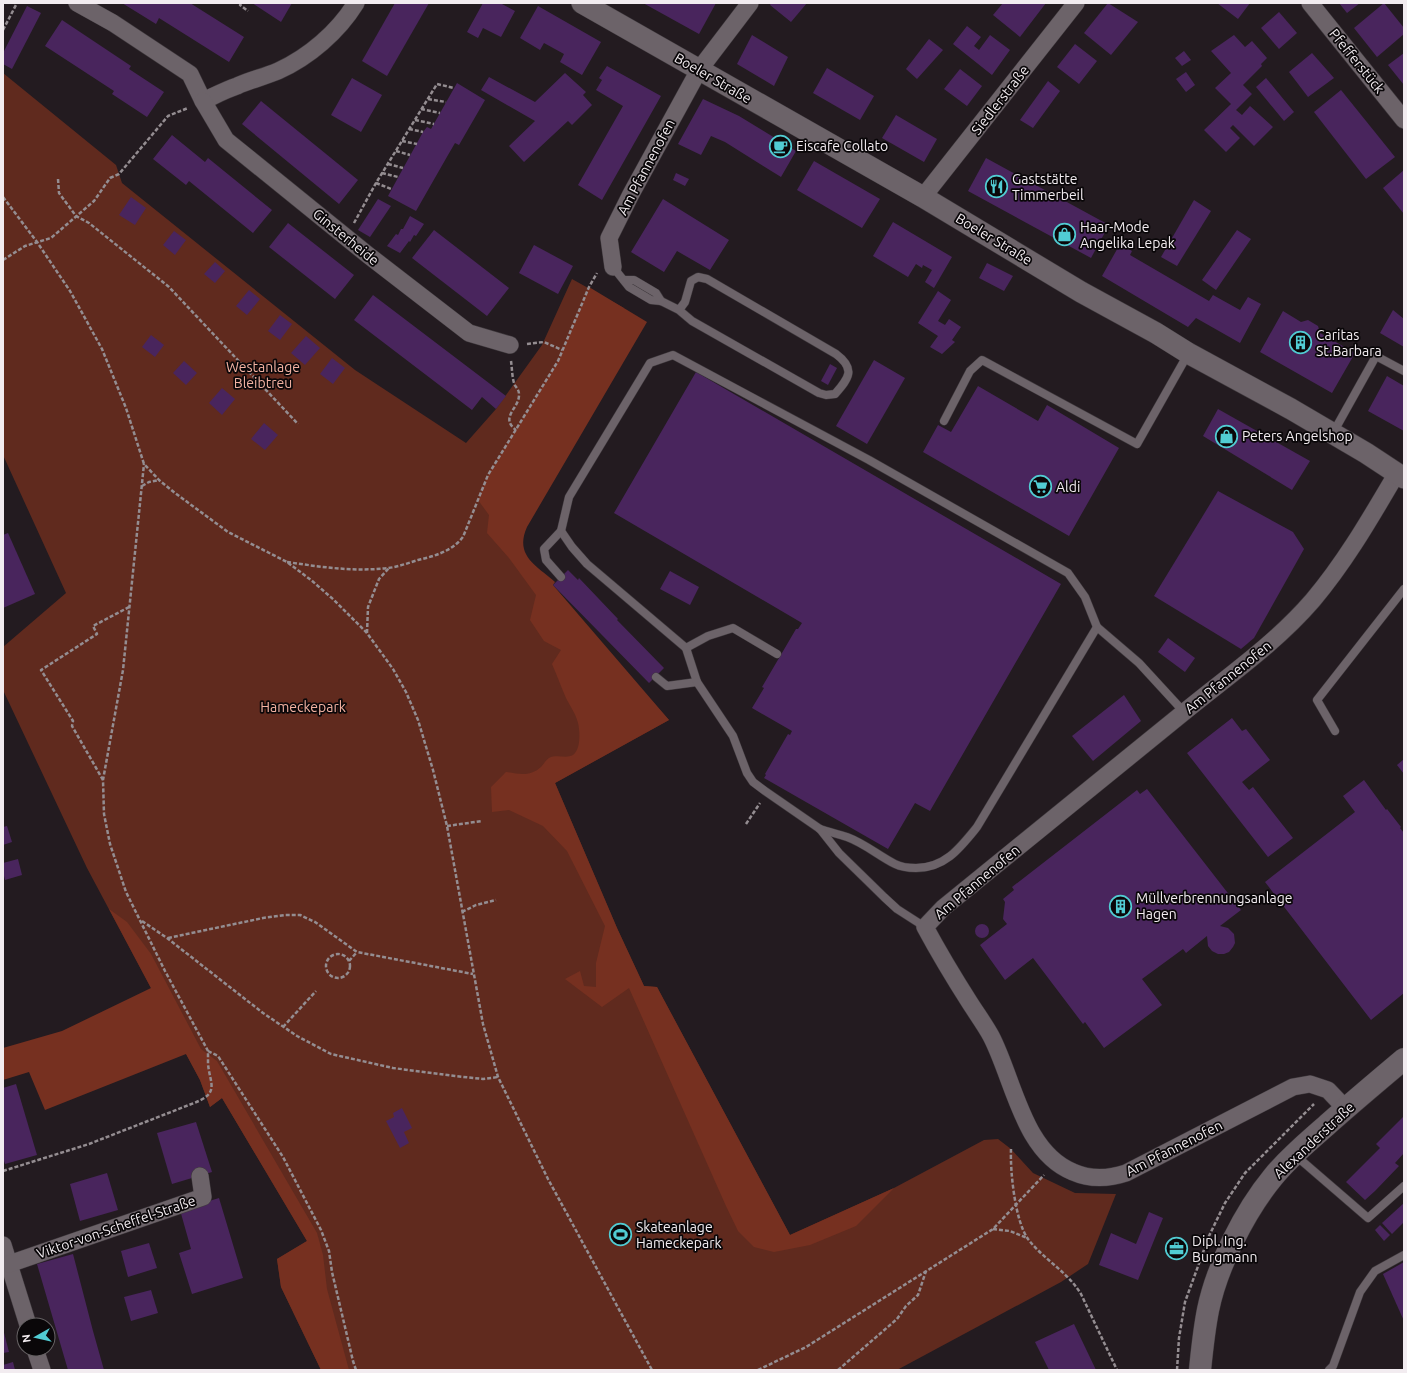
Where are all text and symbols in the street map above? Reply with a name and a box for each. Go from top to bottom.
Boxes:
street label: Pfefferstück [1326,26,1388,96]
street label: Boeler Straße [672,50,754,106]
street label: Siedlerstraße [968,62,1032,138]
street label: Am Pfannenofen [614,116,678,218]
cafe icon: Eiscafe Collato [767,133,793,159]
place label: Eiscafe Collato [796,138,888,154]
place label: Gaststätte Timmerbeil [1012,171,1084,203]
restaurant icon: Gaststätte Timmerbeil [983,174,1009,200]
street label: Ginsterheide [310,206,382,268]
street label: Boeler Straße [953,210,1035,268]
place label: Haar-Mode Angelika Lepak [1080,219,1175,251]
shop icon: Haar-Mode Angelika Lepak [1052,222,1078,248]
place label: Caritas St.Barbara [1316,327,1382,359]
building icon: Caritas St.Barbara [1288,330,1314,356]
park label: Westanlage Bleibtreu [226,359,300,391]
shop icon: Peters Angelshop [1214,423,1240,449]
place label: Peters Angelshop [1242,428,1353,444]
supermarket icon: Aldi [1027,474,1053,500]
place label: Aldi [1056,479,1080,495]
street label: Am Pfannenofen [1182,637,1274,717]
park label: Hameckepark [260,699,346,715]
street label: Am Pfannenofen [931,842,1023,922]
place label: Müllverbrennungsanlage Hagen [1136,890,1293,922]
building icon: Müllverbrennungsanlage Hagen [1108,893,1134,919]
street label: Alexanderstraße [1270,1099,1358,1181]
street label: Am Pfannenofen [1123,1117,1225,1179]
street label: Viktor-von-Scheffel-Straße [35,1192,197,1262]
place label: Skateanlage Hameckepark [636,1219,722,1251]
sports icon: Skateanlage Hameckepark [607,1222,633,1248]
place label: Dipl. Ing. Burgmann [1192,1233,1258,1265]
office icon: Dipl. Ing. Burgmann [1163,1236,1189,1262]
north arrow [16,1317,56,1357]
text: N [20,1333,33,1343]

